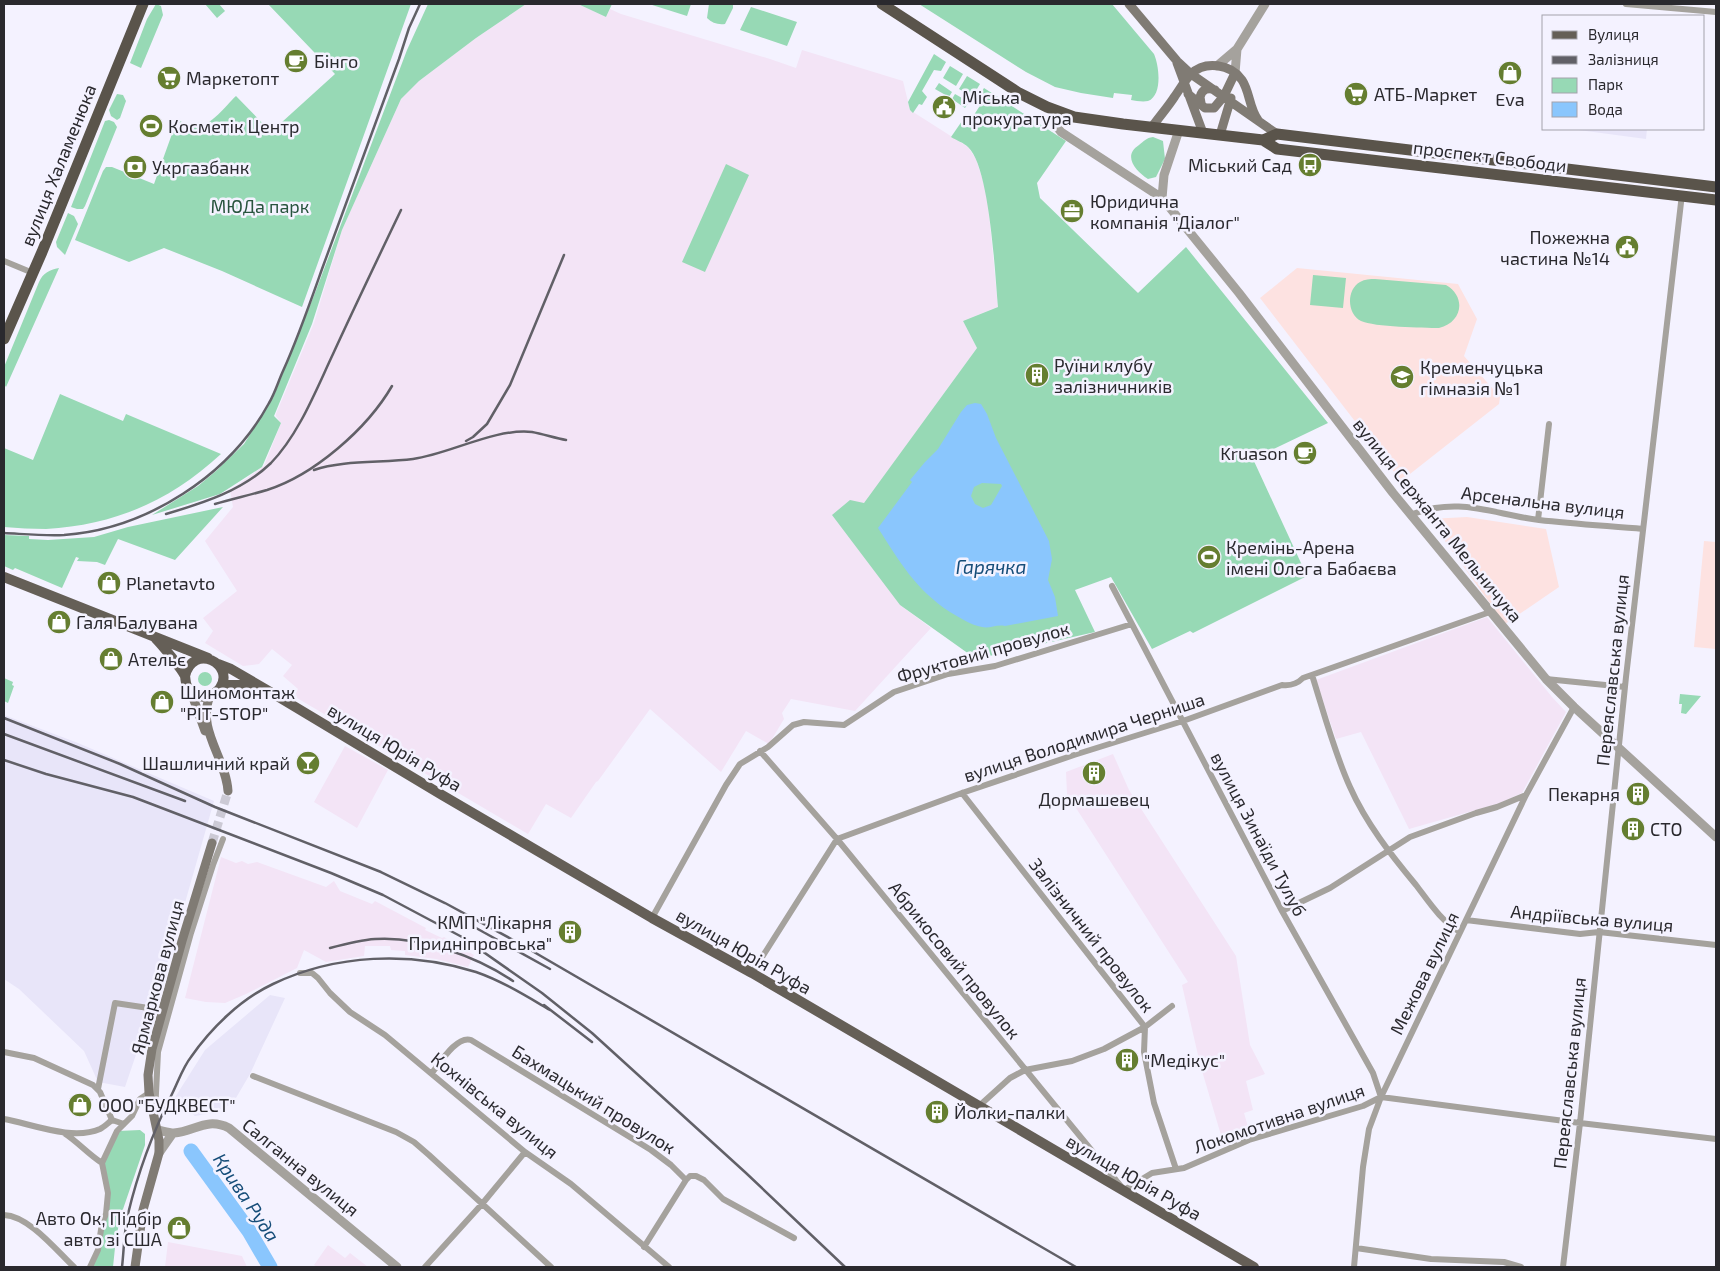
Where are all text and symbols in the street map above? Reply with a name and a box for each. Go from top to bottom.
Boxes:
legend [1542,15,1705,130]
text: Вулиця [1588,25,1639,44]
cafe icon: Бінго [283,48,309,74]
place label: Бінго [314,50,358,72]
text: Залізниця [1588,50,1659,68]
shop icon: Eva [1497,60,1523,86]
supermarket icon: Маркетопт [156,65,182,91]
place label: Маркетопт [186,67,279,89]
text: Парк [1588,75,1623,93]
street label: вулиця Халаменюка [15,81,101,249]
supermarket icon: АТБ-Маркет [1343,81,1369,107]
place label: АТБ-Маркет [1374,83,1478,105]
place label: Міська прокуратура [962,86,1072,129]
place label: Eva [1495,88,1525,110]
public building icon: Міська прокуратура [931,94,957,120]
text: Вода [1588,100,1623,118]
sports icon: Косметік Центр [138,113,164,139]
place label: Косметік Центр [168,115,300,137]
street label: проспект Свободи [1412,136,1568,176]
bus stop icon: Міський Сад [1297,152,1323,178]
bank icon: Укргазбанк [122,154,148,180]
place label: Міський Сад [1188,154,1292,176]
place label: Укргазбанк [152,156,250,178]
place label: Юридична компанія "Діалог" [1090,190,1240,233]
park label: МЮДа парк [211,195,310,217]
office icon: Юридична компанія "Діалог" [1059,198,1085,224]
place label: Пожежна частина №14 [1500,226,1610,269]
public building icon: Пожежна частина №14 [1614,234,1640,260]
place label: Руїни клубу залізничників [1054,354,1172,397]
place label: Кременчуцька гімназія №1 [1420,356,1543,399]
building icon: Руїни клубу залізничників [1024,362,1050,388]
school or university icon: Кременчуцька гімназія №1 [1389,364,1415,390]
street label: вулиця Сержанта Мельничука [1349,413,1527,627]
cafe icon: Kruason [1292,440,1318,466]
place label: Kruason [1220,442,1288,464]
street label: Арсенальна вулиця [1460,481,1626,523]
place label: Кремінь-Арена імені Олега Бабаєва [1226,536,1397,579]
sports icon: Кремінь-Арена імені Олега Бабаєва [1196,544,1222,570]
water label: Гарячка [956,555,1026,578]
shop icon: Planetavto [96,570,122,596]
place label: Planetavto [126,572,215,594]
street label: Переяславська вулиця [1591,573,1633,767]
shop icon: Галя Балувана [46,609,72,635]
place label: Галя Балувана [76,611,198,633]
street label: Фруктовий провулок [894,617,1072,687]
shop icon: Ательє [98,646,124,672]
place label: Ательє [128,648,186,670]
place label: Шиномонтаж "PIT-STOP" [180,681,295,724]
street label: вулиця Володимира Черниша [961,688,1207,786]
shop icon: Шиномонтаж "PIT-STOP" [149,689,175,715]
street label: вулиця Юрія Руфа [324,698,466,796]
street label: вулиця Зинаїди Тулуб [1206,748,1312,920]
bar icon: Шашличний край [295,750,321,776]
place label: Шашличний край [142,752,290,774]
building icon: Дормашевец [1081,760,1107,786]
building icon: Пекарня [1625,781,1651,807]
place label: Пекарня [1548,783,1620,805]
place label: Дормашевец [1038,788,1150,810]
building icon: СТО [1620,816,1646,842]
place label: СТО [1650,818,1683,840]
street label: Залізничний провулок [1025,854,1159,1017]
street label: Абрикосовий провулок [885,877,1026,1044]
street label: Ярмаркова вулиця [126,897,188,1057]
street label: Андріївська вулиця [1510,900,1674,936]
street label: вулиця Юрія Руфа [672,903,816,999]
street label: Межова вулиця [1385,908,1463,1038]
place label: КМП "Лікарня Придніпровська" [408,911,552,954]
building icon: КМП "Лікарня Придніпровська" [557,919,583,945]
street label: Переяславська вулиця [1548,976,1590,1170]
street label: Бахмацький провулок [508,1040,680,1158]
street label: Кохнівська вулиця [427,1047,563,1163]
building icon: "Медікус" [1114,1047,1140,1073]
place label: "Медікус" [1144,1049,1225,1071]
street label: Локомотивна вулиця [1191,1078,1367,1158]
shop icon: ООО "БУДКВЕСТ" [67,1092,93,1118]
place label: ООО "БУДКВЕСТ" [98,1094,236,1116]
building icon: Йолки-палки [924,1099,950,1125]
place label: Йолки-палки [954,1101,1066,1123]
street label: Салганна вулиця [238,1113,364,1221]
street label: вулиця Юрія Руфа [1062,1129,1206,1225]
water label: Крива Руда [209,1148,285,1246]
place label: Авто Ок, Підбір авто зі США [36,1207,163,1250]
shop icon: Авто Ок, Підбір авто зі США [166,1215,192,1241]

